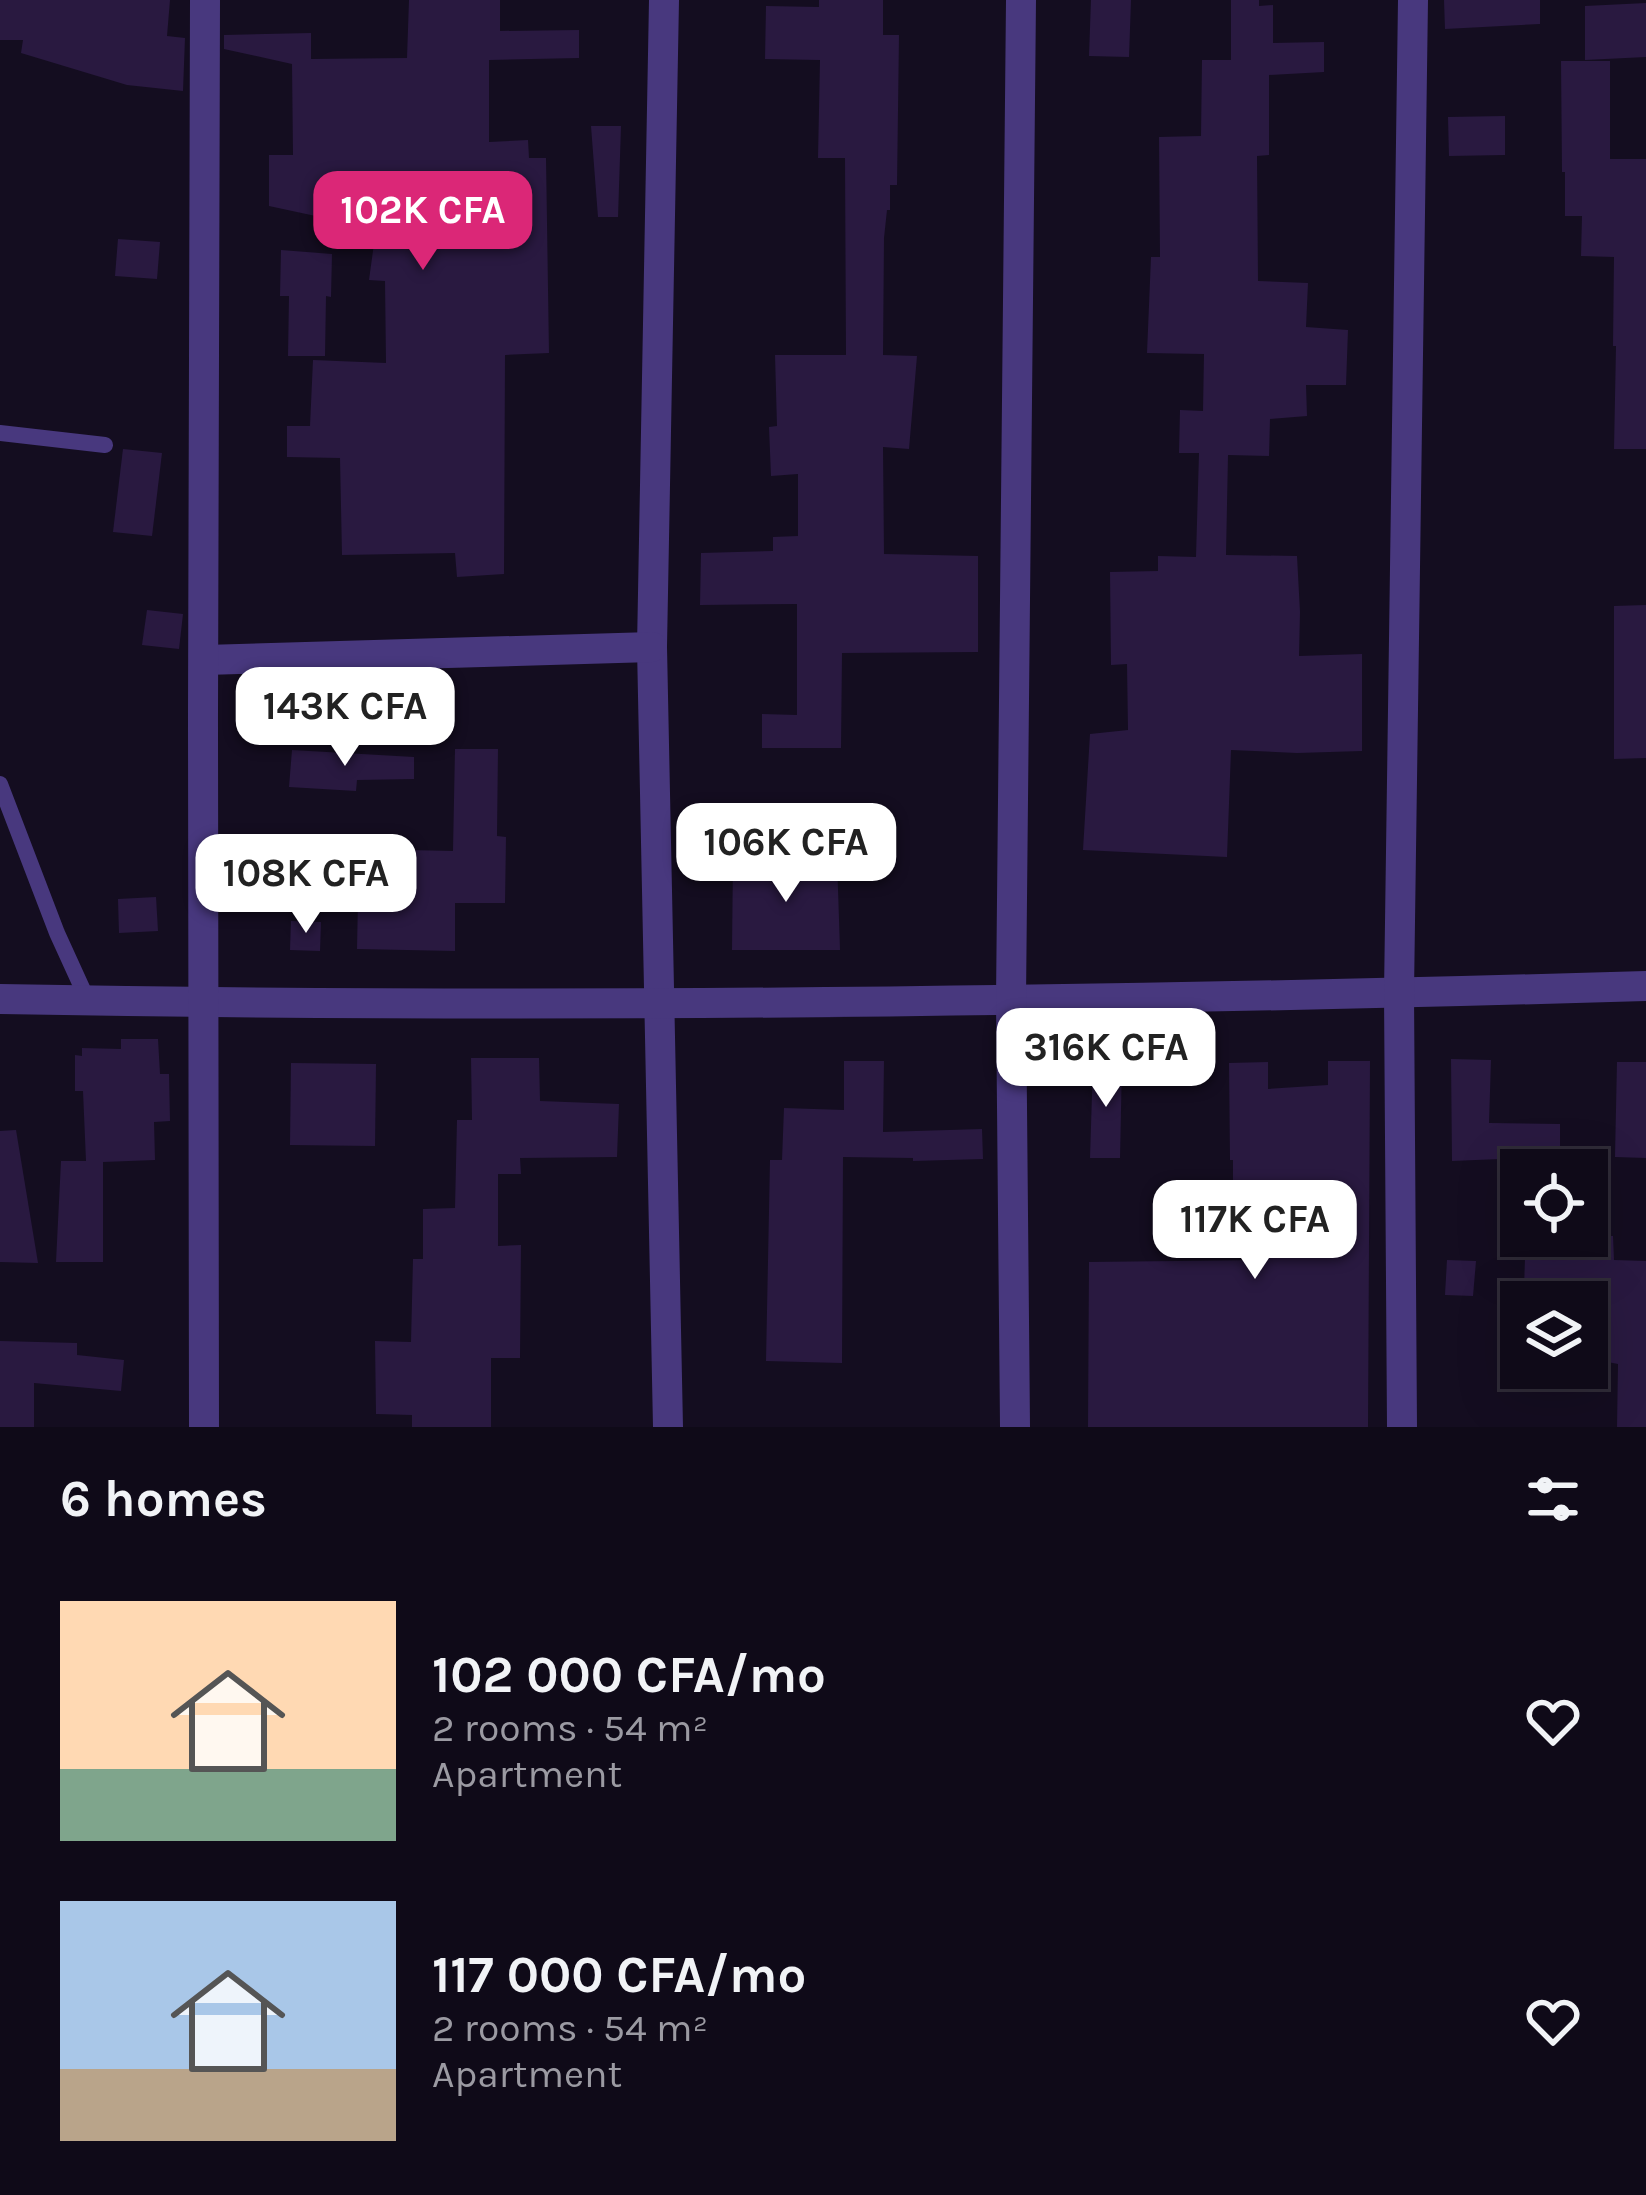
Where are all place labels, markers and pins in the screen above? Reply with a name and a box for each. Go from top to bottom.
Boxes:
pin: 102K CFA [299,171,547,273]
pin: 143K CFA [221,667,469,769]
pin: 106K CFA [662,803,910,905]
pin: 108K CFA [182,834,430,936]
pin: 316K CFA [982,1008,1230,1110]
pin: 117K CFA [1131,1180,1379,1282]

